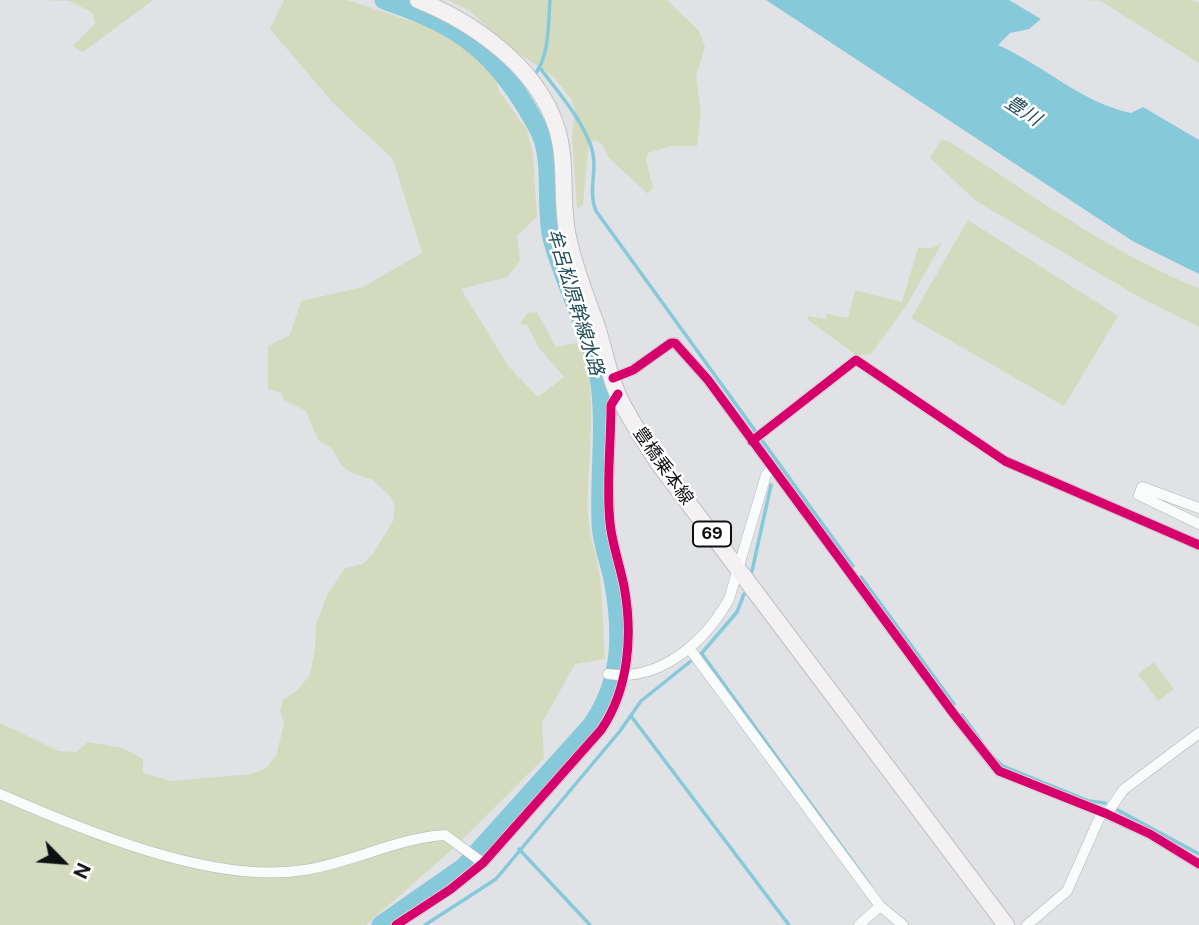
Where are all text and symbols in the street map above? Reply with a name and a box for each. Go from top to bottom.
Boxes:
water label: 豊川 [1001,91,1045,131]
water label: 牟呂松原幹線水路 [542,226,608,378]
street label: 豊橋乗本線 [628,423,698,509]
road number: 69 [693,522,731,547]
north arrow [28,827,98,897]
text: N [69,859,95,882]

